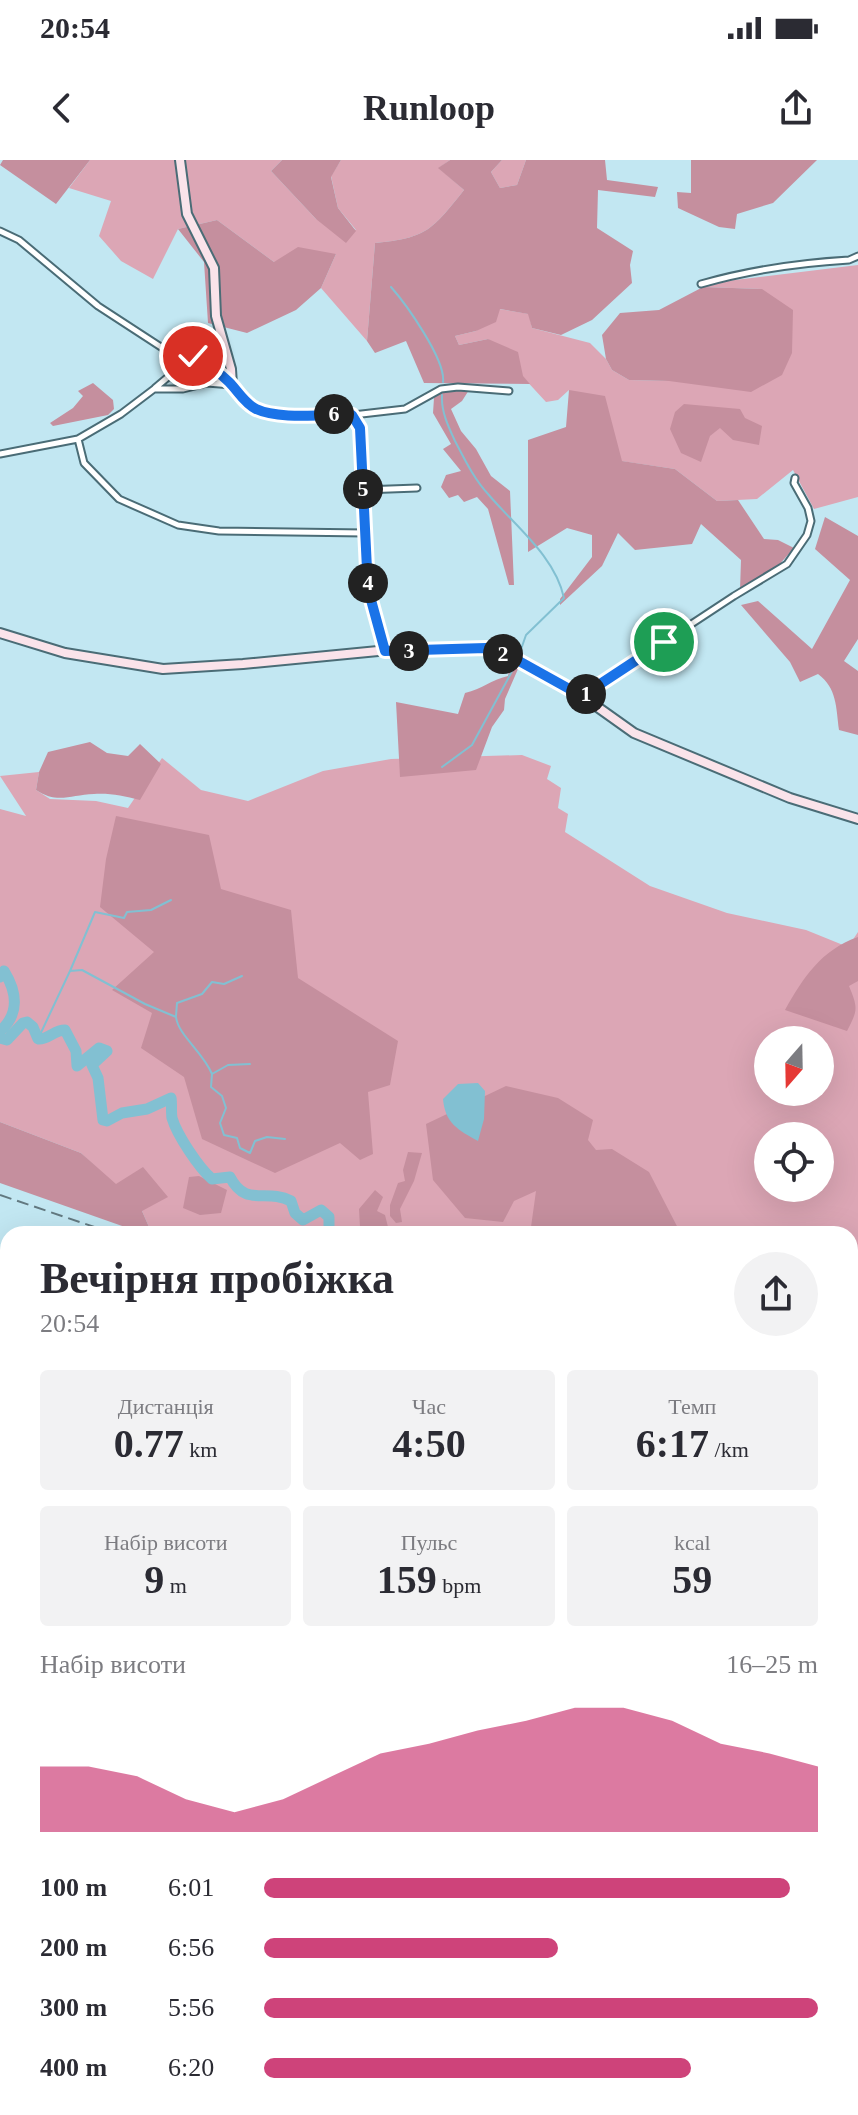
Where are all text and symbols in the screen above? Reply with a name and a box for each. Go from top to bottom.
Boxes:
text: 20:54 [40,11,110,44]
icon: back [40,86,84,130]
icon: share [774,86,818,130]
text: Runloop [363,88,495,128]
pin [159,322,227,390]
icon: check [171,334,215,378]
pin: 6 [314,394,354,434]
text: 6 [329,401,340,426]
pin: 5 [343,469,383,509]
text: 5 [358,476,369,501]
pin: 4 [348,563,388,603]
text: 4 [363,570,374,595]
pin [630,608,698,676]
icon: arrive [642,620,686,664]
pin: 3 [389,631,429,671]
pin: 2 [483,634,523,674]
text: 3 [404,638,415,663]
text: 2 [498,641,509,666]
pin: 1 [566,674,606,714]
text: 1 [581,681,592,706]
north arrow [754,1026,834,1106]
map controls [754,1026,834,1202]
button: locate [754,1122,834,1202]
button: share [734,1252,818,1336]
text: Вечірня пробіжка [40,1254,394,1303]
text: 20:54 [40,1309,99,1338]
text: Дистанція [118,1394,214,1419]
text: Час [412,1394,446,1419]
text: Темп [668,1394,716,1419]
text: 0.77 [114,1421,184,1466]
text: 4:50 [392,1421,466,1466]
text: 6:17 [636,1421,709,1466]
text: km [184,1437,217,1462]
text: /km [709,1437,749,1462]
text: Набір висоти [104,1530,227,1555]
text: Пульс [401,1530,457,1555]
text: kcal [674,1530,711,1555]
text: 9 [144,1557,164,1602]
text: 159 [377,1557,437,1602]
text: 59 [672,1557,712,1602]
text: m [164,1573,187,1598]
text: bpm [437,1573,481,1598]
text: Набір висоти [40,1650,186,1679]
text: 16–25 m [726,1650,818,1679]
text: 100 m [40,1873,107,1902]
text: 6:01 [168,1873,214,1902]
text: 200 m [40,1933,107,1962]
text: 6:56 [168,1933,214,1962]
text: 300 m [40,1993,107,2022]
text: 5:56 [168,1993,214,2022]
text: 400 m [40,2053,107,2082]
text: 6:20 [168,2053,214,2082]

